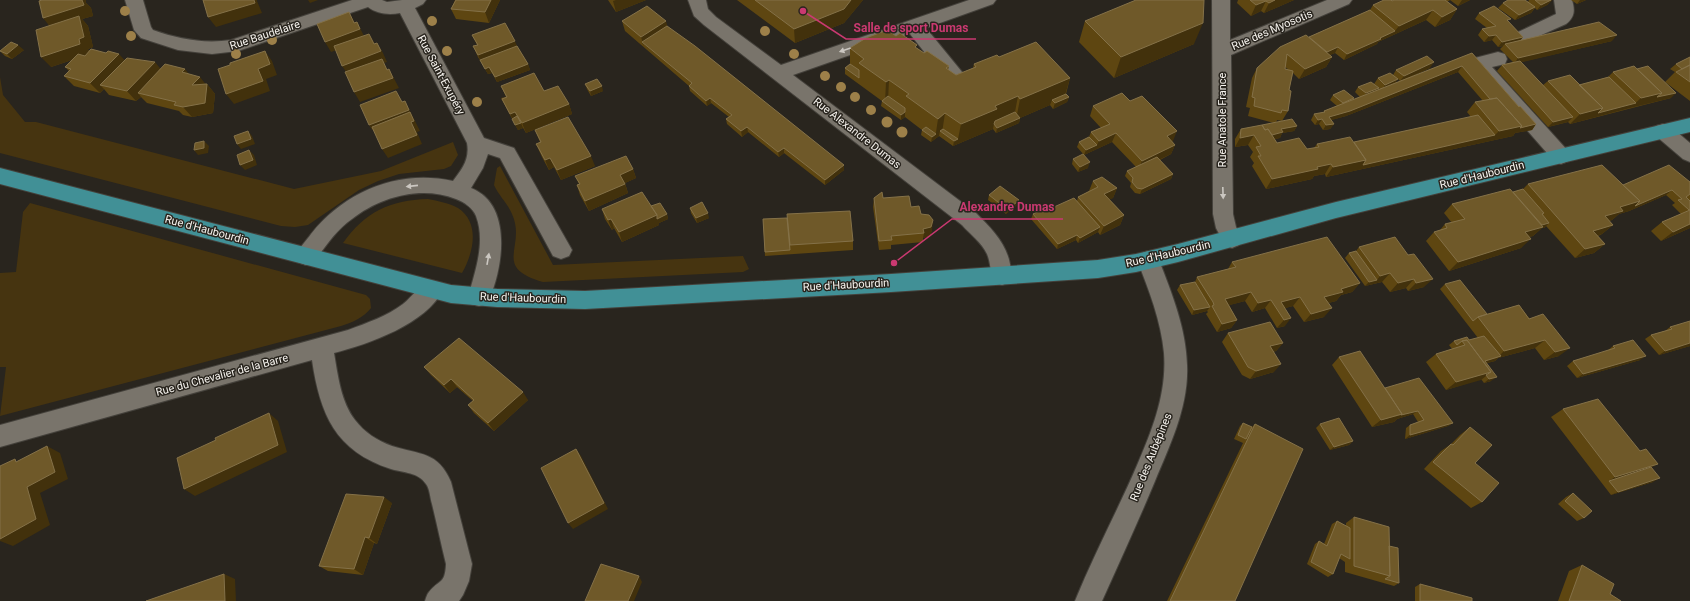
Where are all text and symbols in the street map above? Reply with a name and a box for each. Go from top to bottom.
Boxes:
street label: Rue des Myosotis [1230,7,1315,53]
callout: Salle de sport Dumas [846,15,976,39]
street label: Rue Baudelaire [228,17,302,52]
text: Salle de sport Dumas [854,21,968,35]
street label: Rue Saint-Exupéry [415,33,468,118]
one-way arrow [838,47,850,53]
street label: Rue Anatole France [1216,72,1229,167]
street label: Rue Alexandre Dumas [811,95,904,171]
street label: Rue d'Haubourdin [1438,158,1526,192]
one-way arrow [406,183,418,190]
one-way arrow [1219,187,1226,199]
callout: Alexandre Dumas [952,195,1063,219]
text: Alexandre Dumas [960,200,1054,214]
street label: Rue d'Haubourdin [164,213,250,247]
street label: Rue d'Haubourdin [1124,238,1212,270]
one-way arrow [485,253,491,265]
street label: Rue d'Haubourdin [802,276,890,294]
street label: Rue d'Haubourdin [480,290,566,306]
street label: Rue du Chevalier de la Barre [154,351,290,399]
street label: Rue des Aubépines [1127,411,1175,503]

